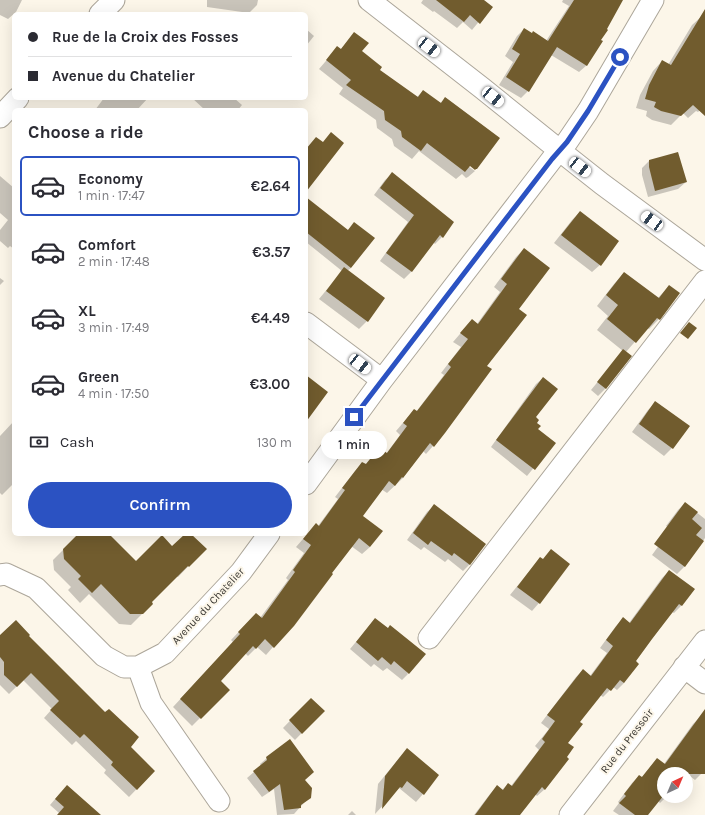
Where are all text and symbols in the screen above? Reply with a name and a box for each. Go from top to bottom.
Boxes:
text: Rue de la Croix des Fosses [52,28,239,46]
car [416,35,442,59]
route start [611,48,629,66]
text: Avenue du Chatelier [52,67,195,85]
car [480,85,506,109]
text: Choose a ride [28,121,143,143]
car [567,155,593,179]
icon: car [30,168,66,204]
text: Economy [78,170,143,188]
text: €2.64 [251,177,290,195]
text: 1 min · 17:47 [78,188,145,203]
car [639,209,665,233]
icon: car [30,234,66,270]
text: Comfort [78,236,136,254]
text: €3.57 [252,243,290,261]
text: 2 min · 17:48 [78,254,150,269]
icon: car [30,300,66,336]
text: XL [78,302,96,320]
text: €4.49 [251,309,290,327]
text: 3 min · 17:49 [78,320,149,335]
car [347,352,373,376]
icon: car [30,366,66,402]
text: Green [78,368,119,386]
text: €3.00 [250,375,290,393]
text: 4 min · 17:50 [78,386,149,401]
route end [345,408,363,426]
icon: cash [28,431,50,453]
callout: 1 min [321,431,387,459]
text: Cash [60,433,94,451]
text: 130 m [257,435,292,450]
text: 1 min [338,437,370,452]
button: Confirm [28,482,292,528]
street label: Avenue du Chatelier [169,565,247,647]
street label: Rue du Pressoir [598,706,656,776]
north arrow [657,767,693,803]
map controls [657,767,693,803]

